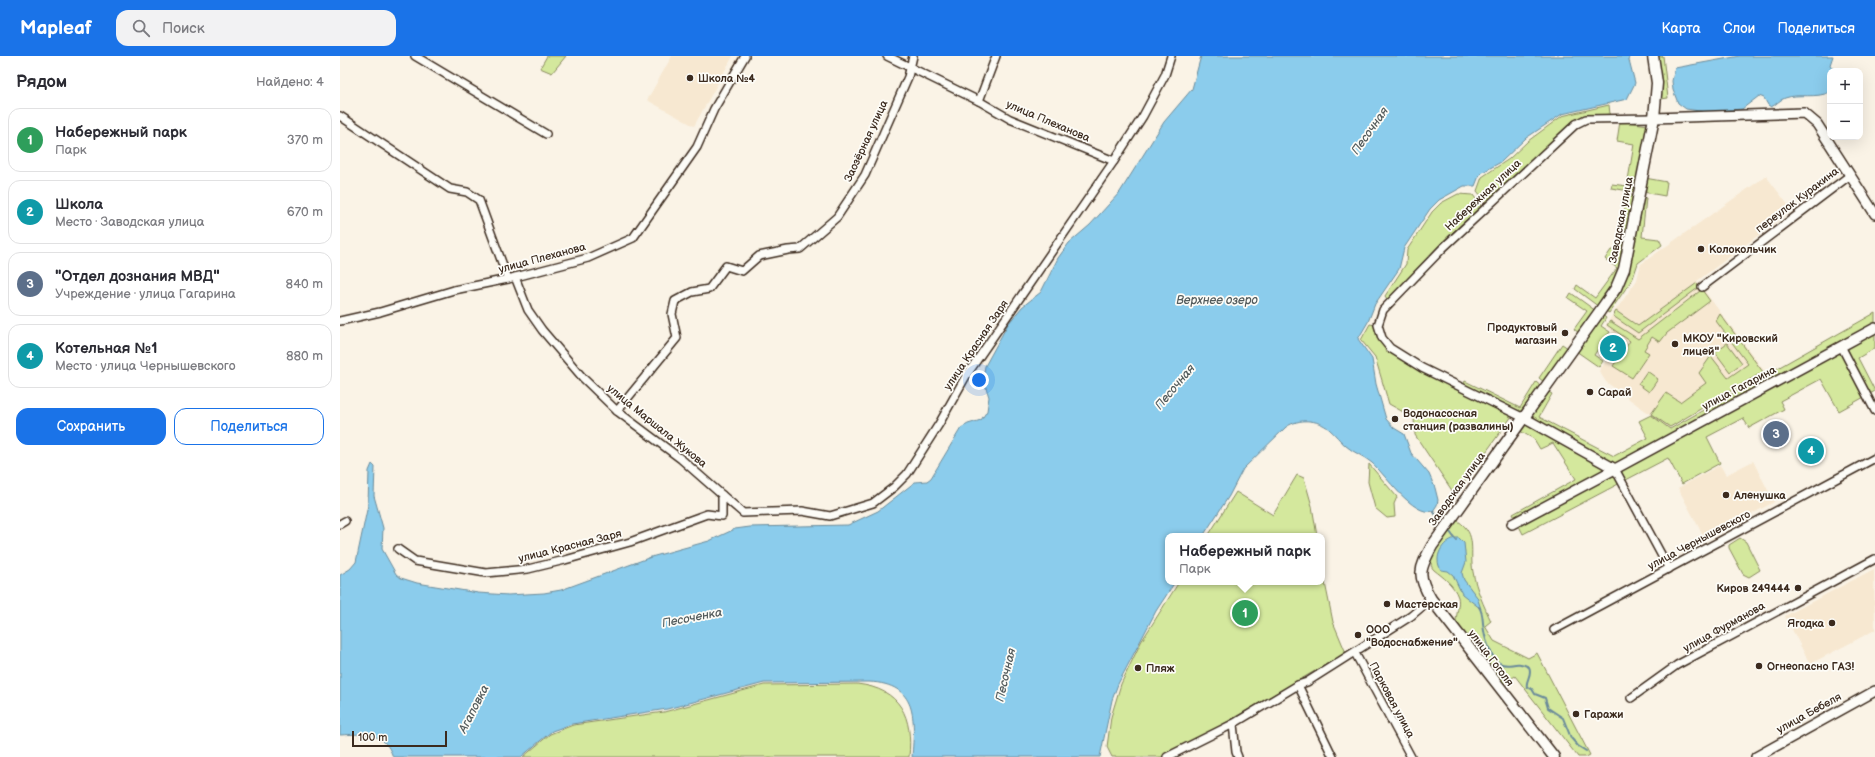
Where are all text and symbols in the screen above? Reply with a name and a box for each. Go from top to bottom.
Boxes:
search box [116,10,396,46]
text: Mapleaf [20,17,92,40]
icon: search [130,17,152,39]
text: Поиск [162,19,205,38]
text: Карта [1661,20,1701,37]
text: Слои [1723,20,1755,37]
text: Поделиться [1777,20,1855,37]
map controls [1827,68,1863,140]
button: + [1827,68,1863,104]
text: Рядом [16,72,67,92]
place label: Школа №4 [698,72,755,85]
marker: Школа №4 [685,73,695,83]
text: Найдено: 4 [256,74,324,90]
street label: Заозёрная улица [841,98,891,184]
street label: улица Плеханова [1004,98,1092,145]
water label: Песочная [1348,104,1392,158]
button: − [1827,104,1863,140]
text: Набережный парк [55,123,187,142]
text: 1 [27,132,33,148]
text: 370 m [287,132,323,148]
text: Парк [55,142,87,158]
street label: Набережная улица [1442,156,1524,234]
street label: переулок Куракина [1753,164,1841,235]
street label: Заводская улица [1606,175,1636,264]
text: Школа [55,195,103,214]
text: 2 [26,204,34,220]
text: 670 m [287,204,323,220]
text: Место · Заводская улица [55,214,204,230]
street label: улица Плеханова [497,240,587,276]
place label: Колокольчик [1709,243,1776,256]
marker: Колокольчик [1696,244,1706,254]
text: "Отдел дознания МВД" [55,267,220,286]
text: 3 [26,276,34,292]
text: 840 m [286,276,323,292]
text: Учреждение · улица Гагарина [55,286,236,302]
water label: Верхнее озеро [1176,293,1259,308]
street label: улица Красная Заря [941,298,1011,392]
place label: Продуктовый магазин [1487,321,1557,347]
marker: Продуктовый магазин [1560,328,1570,338]
place label: МКОУ "Кировский лицей" [1682,332,1778,358]
pin: 2 [1600,333,1626,363]
text: Котельная №1 [55,339,158,358]
marker: МКОУ "Кировский лицей" [1670,339,1680,349]
text: 4 [26,348,34,364]
text: 880 m [286,348,323,364]
text: Место · улица Чернышевского [55,358,235,374]
water label: Песочная [1152,361,1199,413]
street label: улица Гагарина [1700,363,1779,413]
your location [969,370,989,390]
street label: улица Маршала Жукова [605,382,710,470]
place label: Сарай [1598,386,1631,399]
marker: Сарай [1585,387,1595,397]
place label: Водонасосная станция (развалины) [1403,407,1514,433]
button: Сохранить [16,408,166,445]
button: Поделиться [174,408,324,445]
marker: Водонасосная станция (развалины) [1390,414,1400,424]
pin: 3 [1763,419,1789,449]
pin: 4 [1798,436,1824,466]
street label: Заводская улица [1426,449,1488,528]
place label: Аленушка [1733,489,1786,502]
marker: Аленушка [1721,490,1731,500]
street label: улица Чернышевского [1646,507,1753,573]
street label: улица Красная Заря [517,527,623,565]
popup [1165,533,1325,585]
text: Набережный парк [1179,542,1311,561]
text: Парк [1179,561,1211,577]
place label: Киров 249444 [1716,582,1791,595]
marker: Киров 249444 [1793,583,1803,593]
pin: 1 [1232,598,1258,628]
place label: Мастерская [1395,598,1458,611]
marker: Мастерская [1382,599,1392,609]
street label: улица Фурманова [1681,599,1767,655]
water label: Песоченка [661,605,723,631]
place label: Ягодка [1787,617,1825,630]
marker: Ягодка [1827,618,1837,628]
place label: ООО "Водоснабжение" [1366,623,1458,649]
street label: улица Гоголя [1466,627,1516,689]
marker: ООО "Водоснабжение" [1353,630,1363,640]
water label: Песочная [993,646,1020,703]
street label: Парковая улица [1367,660,1418,741]
place label: Огнеопасно ГАЗ! [1767,660,1854,673]
marker: Огнеопасно ГАЗ! [1754,661,1764,671]
place label: Пляж [1146,662,1175,675]
marker: Пляж [1133,663,1143,673]
water label: Агаповка [455,682,493,736]
street label: улица Бебеля [1775,690,1843,736]
place label: Гаражи [1584,708,1623,721]
marker: Гаражи [1571,709,1581,719]
scale bar [352,729,447,748]
text: 100 m [358,731,387,744]

